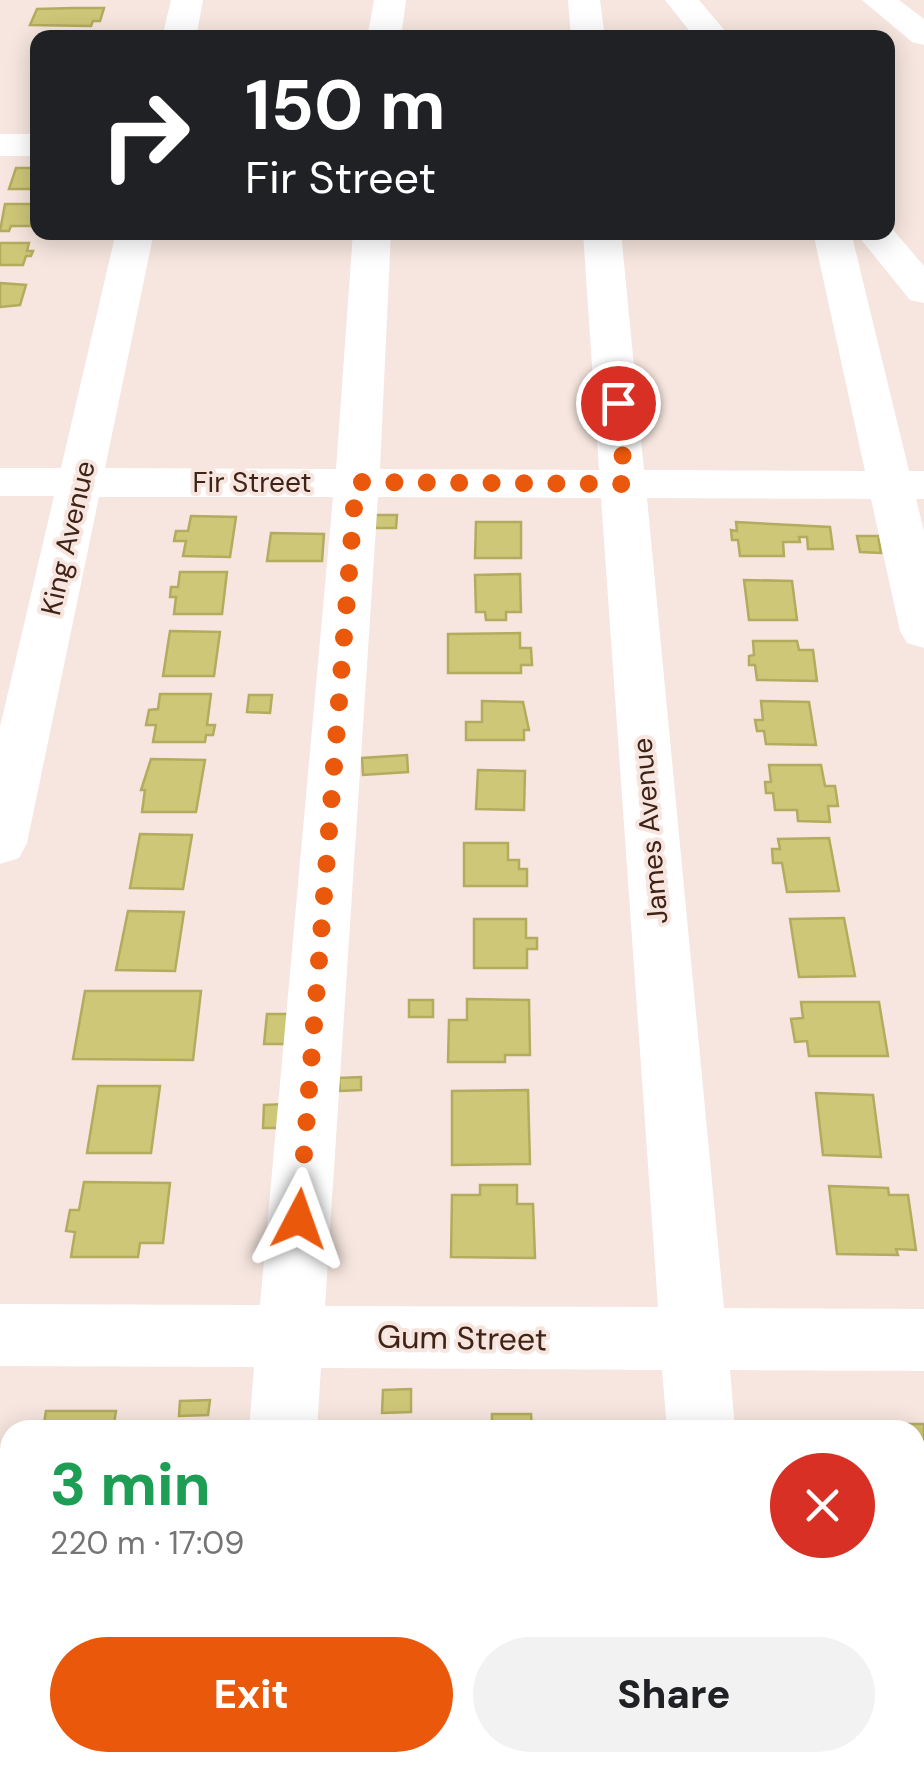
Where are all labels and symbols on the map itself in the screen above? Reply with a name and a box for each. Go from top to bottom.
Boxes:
pin [576,361,661,446]
street label: King Avenue [32,457,104,619]
street label: Fir Street [193,464,311,501]
street label: James Avenue [623,736,677,926]
position arrow [247,1167,351,1271]
street label: Gum Street [376,1316,548,1360]

